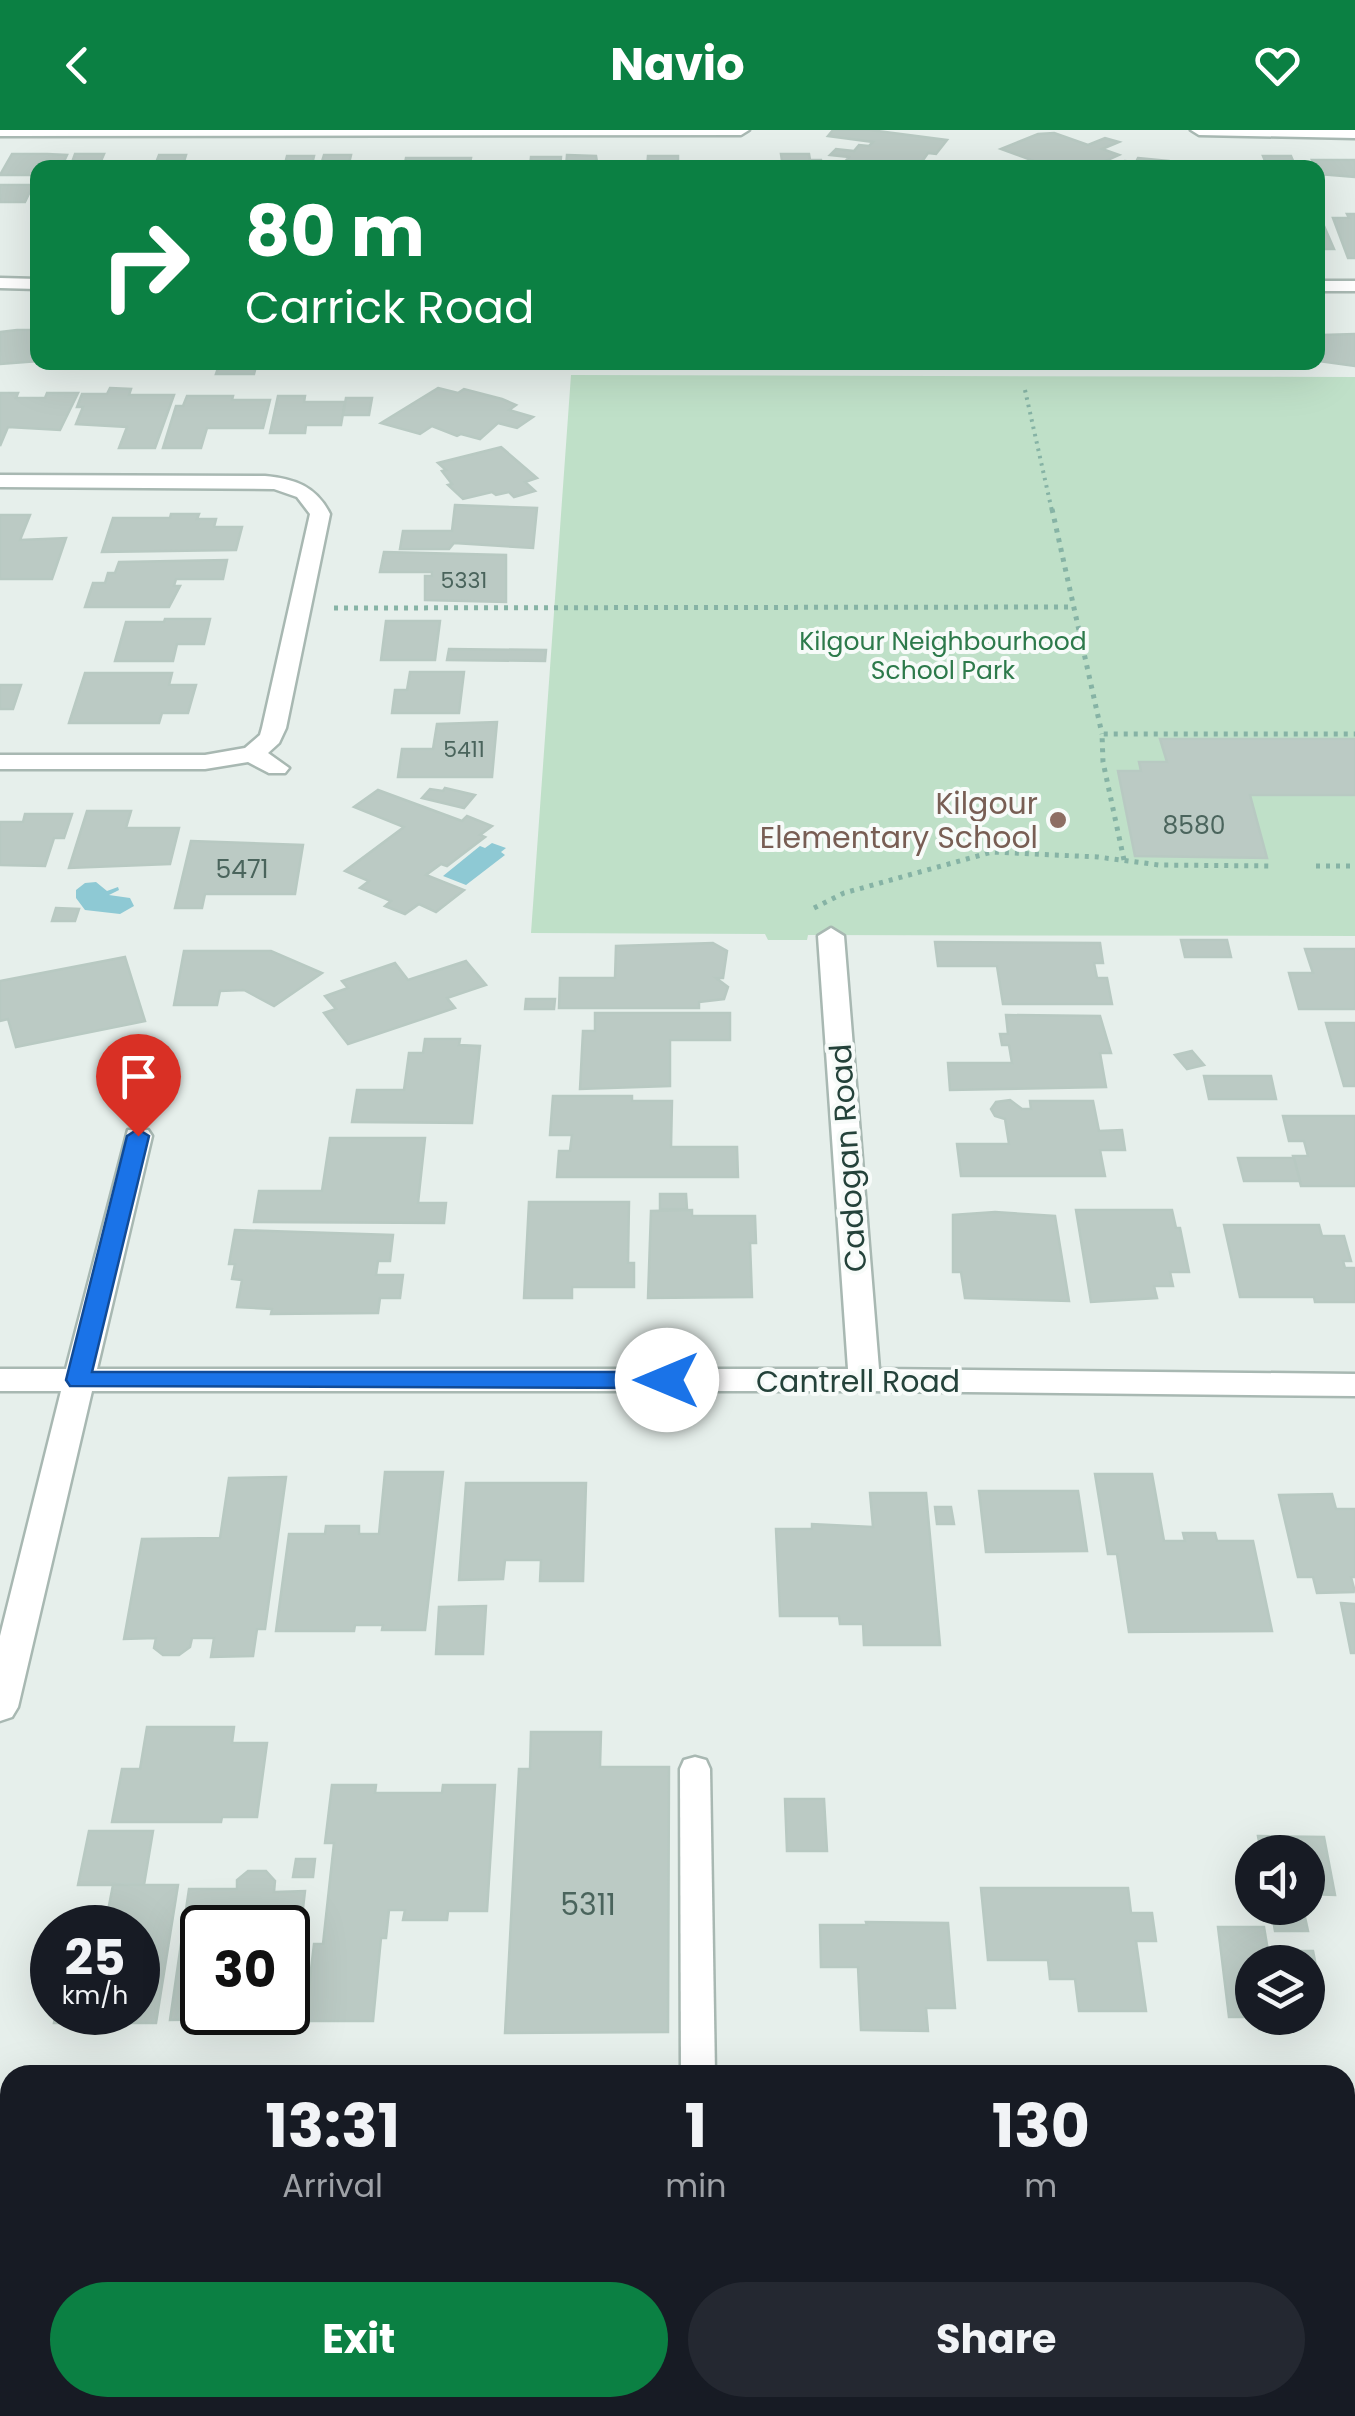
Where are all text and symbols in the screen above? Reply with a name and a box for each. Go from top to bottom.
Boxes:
text: Navio [610,33,745,96]
icon: back [50,38,105,93]
icon: heart [1250,38,1305,93]
text: 80 m [245,182,425,281]
icon: right [80,200,210,330]
text: Carrick Road [245,276,534,339]
house number: 5331 [441,565,487,596]
park label: Kilgour Neighbourhood School Park [799,624,1087,688]
house number: 5411 [443,734,485,765]
place label: Kilgour Elementary School [760,782,1038,859]
house number: 8580 [1163,808,1225,843]
marker: Kilgour Elementary School [1047,809,1069,831]
house number: 5471 [215,852,269,887]
pin [96,1034,181,1137]
street label: Cadogan Road [819,1042,877,1274]
icon: arrive [111,1049,166,1104]
position arrow [615,1328,719,1432]
street label: Cantrell Road [756,1360,960,1403]
map controls [1235,1835,1325,2035]
button: sound [1235,1835,1325,1925]
house number: 5311 [560,1883,616,1926]
speed limit sign: 30 [180,1905,310,2035]
text: 25 [64,1922,126,1993]
button: layers [1235,1945,1325,2035]
text: km/h [62,1978,128,2013]
text: 13:31 [265,2084,400,2168]
text: 1 [685,2084,707,2168]
text: 130 [992,2084,1090,2168]
text: Arrival [282,2163,383,2208]
text: min [665,2163,727,2208]
text: m [1024,2163,1057,2208]
button: Exit [50,2282,668,2397]
button: Share [688,2282,1305,2397]

